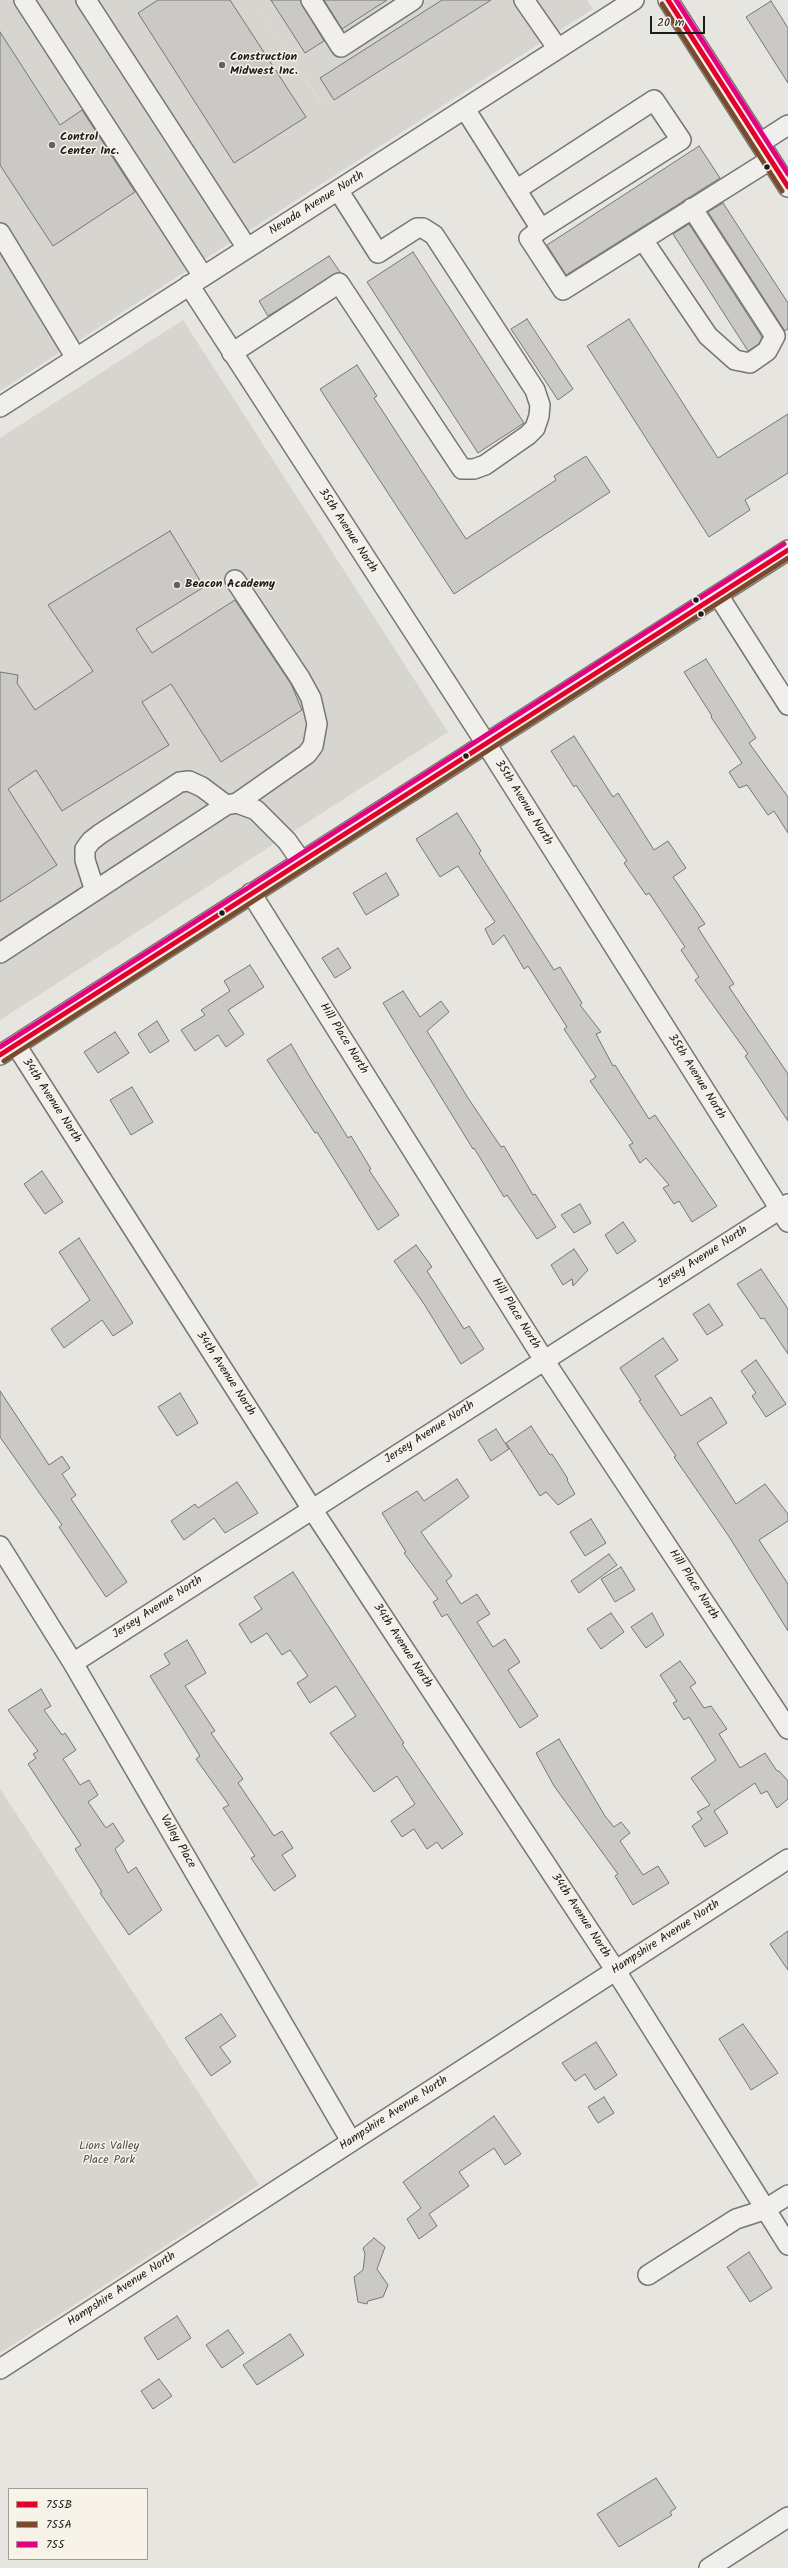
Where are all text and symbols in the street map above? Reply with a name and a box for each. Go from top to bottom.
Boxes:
scale bar [652,8,707,34]
text: 20 m [657,13,684,32]
place label: Construction Midwest Inc. [230,51,298,79]
marker: Construction Midwest Inc. [217,60,227,70]
place label: Control Center Inc. [60,131,119,159]
marker: Control Center Inc. [47,140,57,150]
unlabelled marker [762,162,772,172]
street label: Nevada Avenue North [267,169,367,239]
street label: 35th Avenue North [314,486,380,576]
place label: Beacon Academy [185,578,275,592]
marker: Beacon Academy [172,580,182,590]
unlabelled marker [691,595,701,605]
unlabelled marker [696,609,706,619]
unlabelled marker [461,751,471,761]
street label: 35th Avenue North [491,758,555,848]
unlabelled marker [217,908,227,918]
street label: Hill Place North [315,1001,371,1077]
street label: 35th Avenue North [664,1032,728,1122]
street label: 34th Avenue North [18,1056,84,1146]
street label: Jersey Avenue North [655,1223,751,1293]
street label: Hill Place North [487,1276,543,1352]
street label: 34th Avenue North [192,1329,258,1419]
street label: Jersey Avenue North [382,1398,478,1468]
street label: Hill Place North [665,1547,721,1623]
street label: Jersey Avenue North [110,1573,206,1643]
street label: 34th Avenue North [369,1601,435,1691]
street label: Valley Place [156,1813,198,1871]
street label: 34th Avenue North [547,1871,613,1961]
street label: Hampshire Avenue North [609,1898,723,1978]
street label: Hampshire Avenue North [337,2074,451,2154]
park label: Lions Valley Place Park [79,2140,139,2168]
street label: Hampshire Avenue North [65,2250,179,2330]
legend [8,2488,148,2560]
text: 755B [46,2495,72,2514]
text: 755A [46,2515,72,2534]
text: 755 [46,2535,64,2554]

